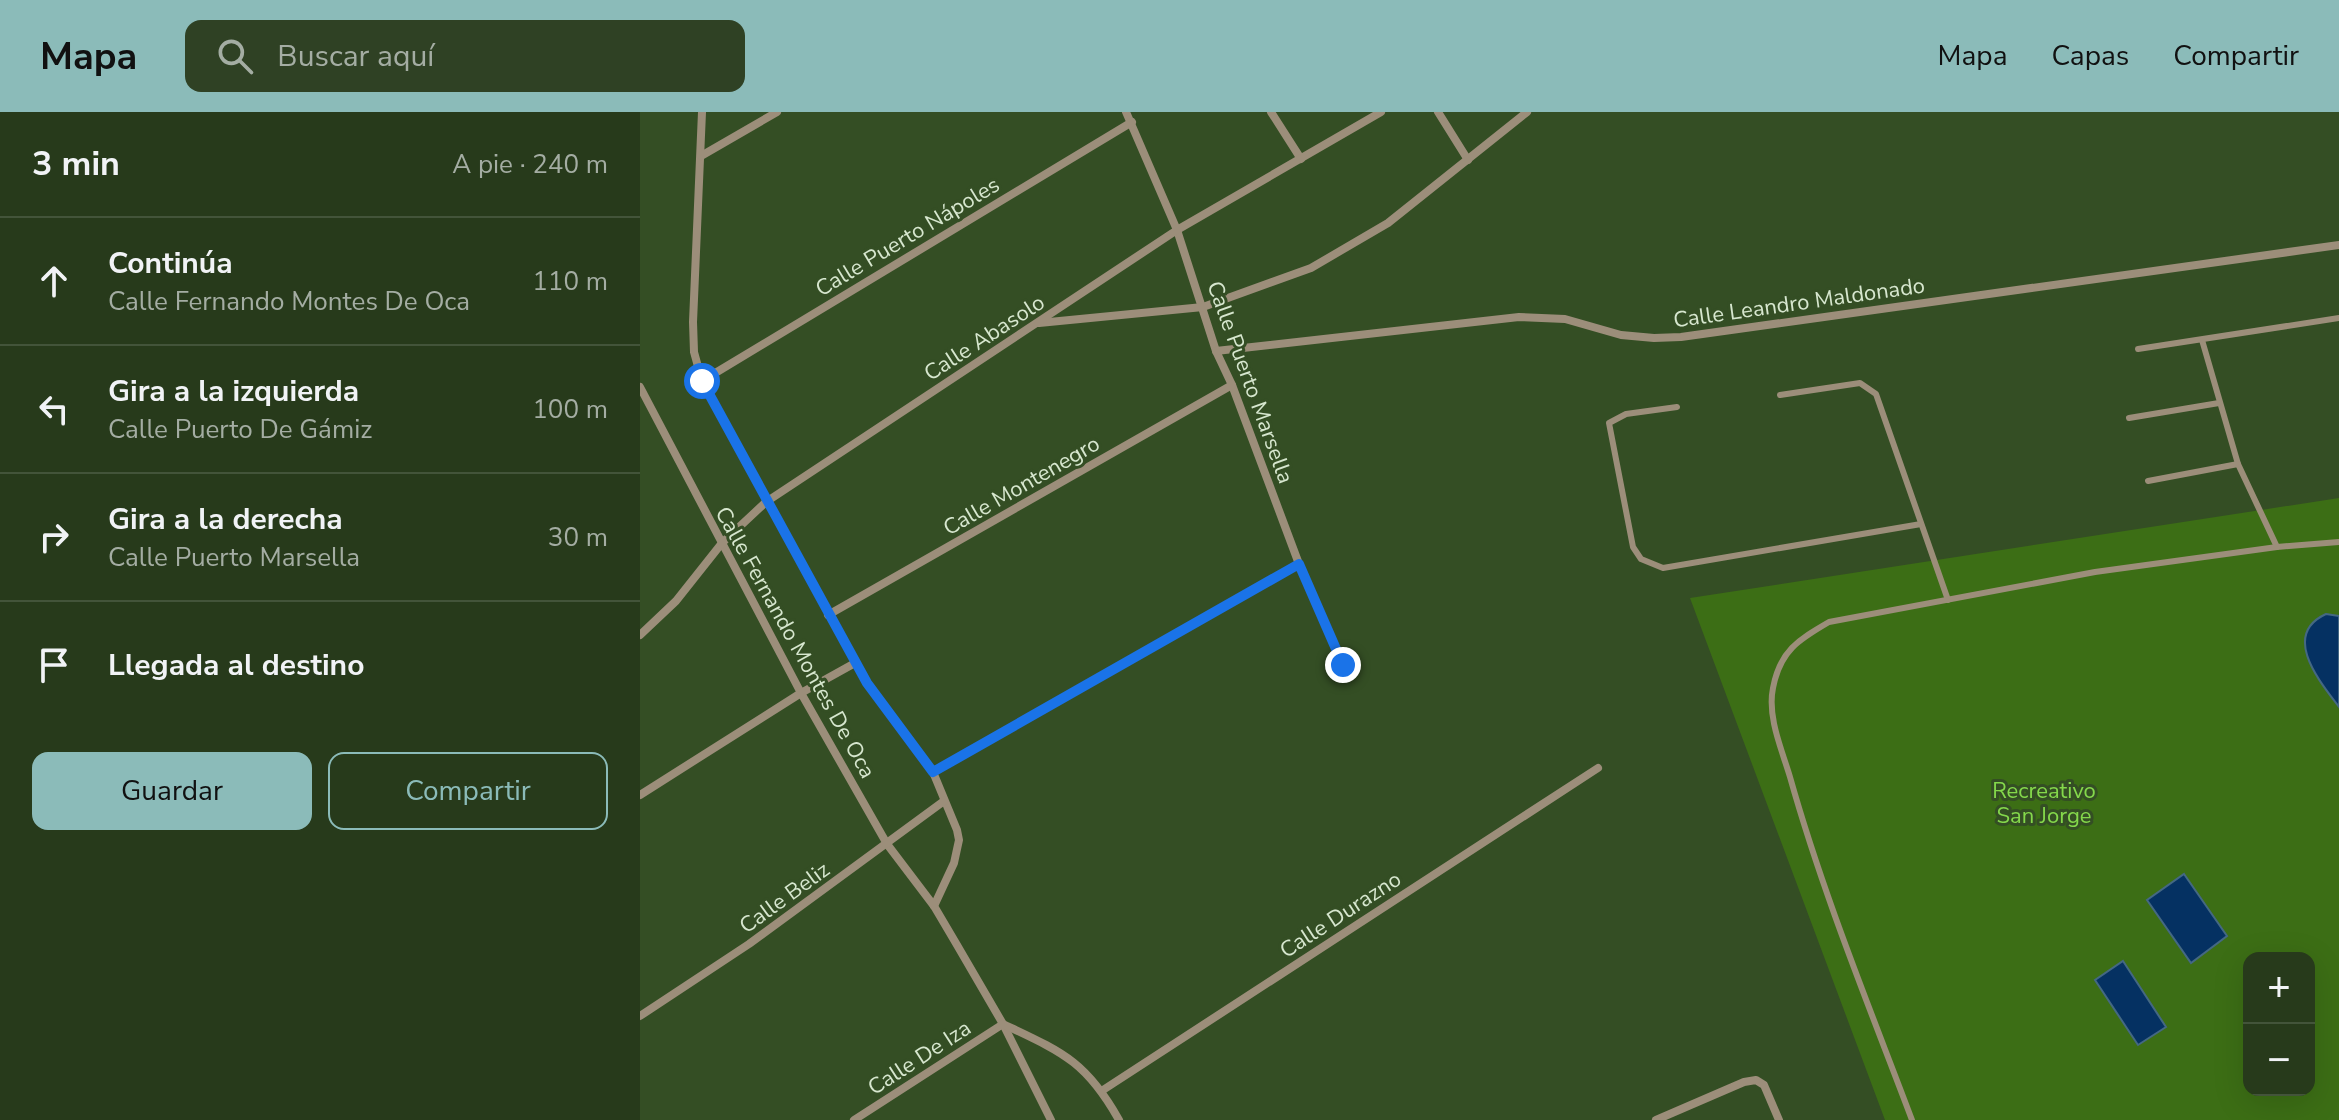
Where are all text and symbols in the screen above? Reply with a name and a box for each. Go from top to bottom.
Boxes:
search box [185,20,745,92]
text: Mapa [40,31,137,82]
icon: search [213,34,257,78]
text: Buscar aquí [277,36,434,77]
text: Mapa [1938,37,2007,75]
text: Capas [2051,37,2129,75]
text: Compartir [2173,37,2299,75]
text: 3 min [32,141,120,187]
text: A pie · 240 m [452,147,608,182]
street label: Calle Puerto Nápoles [810,170,1005,304]
text: Continúa [108,243,233,284]
icon: ahead [32,259,76,303]
text: 110 m [532,264,608,299]
street label: Calle Leandro Maldonado [1671,270,1927,335]
street label: Calle Puerto Marsella [1199,277,1301,488]
text: Calle Fernando Montes De Oca [108,284,470,319]
street label: Calle Abasolo [918,288,1051,388]
route start [684,363,720,399]
text: Gira a la izquierda [108,371,359,412]
icon: left [32,387,76,431]
text: 100 m [532,392,608,427]
text: Calle Puerto De Gámiz [108,412,372,447]
street label: Calle Montenegro [938,429,1105,543]
text: Gira a la derecha [108,499,343,540]
street label: Calle Fernando Montes De Oca [708,501,883,784]
icon: right [32,515,76,559]
text: 30 m [548,520,608,555]
text: Calle Puerto Marsella [108,540,360,575]
icon: arrive [32,643,76,687]
text: Llegada al destino [108,645,364,686]
route end [1325,647,1361,683]
button: Guardar [32,752,312,830]
button: Compartir [328,752,608,830]
park label: Recreativo San Jorge [1992,776,2096,831]
street label: Calle Beliz [733,855,836,941]
street label: Calle Durazno [1274,864,1407,965]
map controls [2243,952,2315,1096]
button: + [2243,952,2315,1024]
street label: Calle De Iza [862,1013,977,1102]
button: − [2243,1024,2315,1096]

